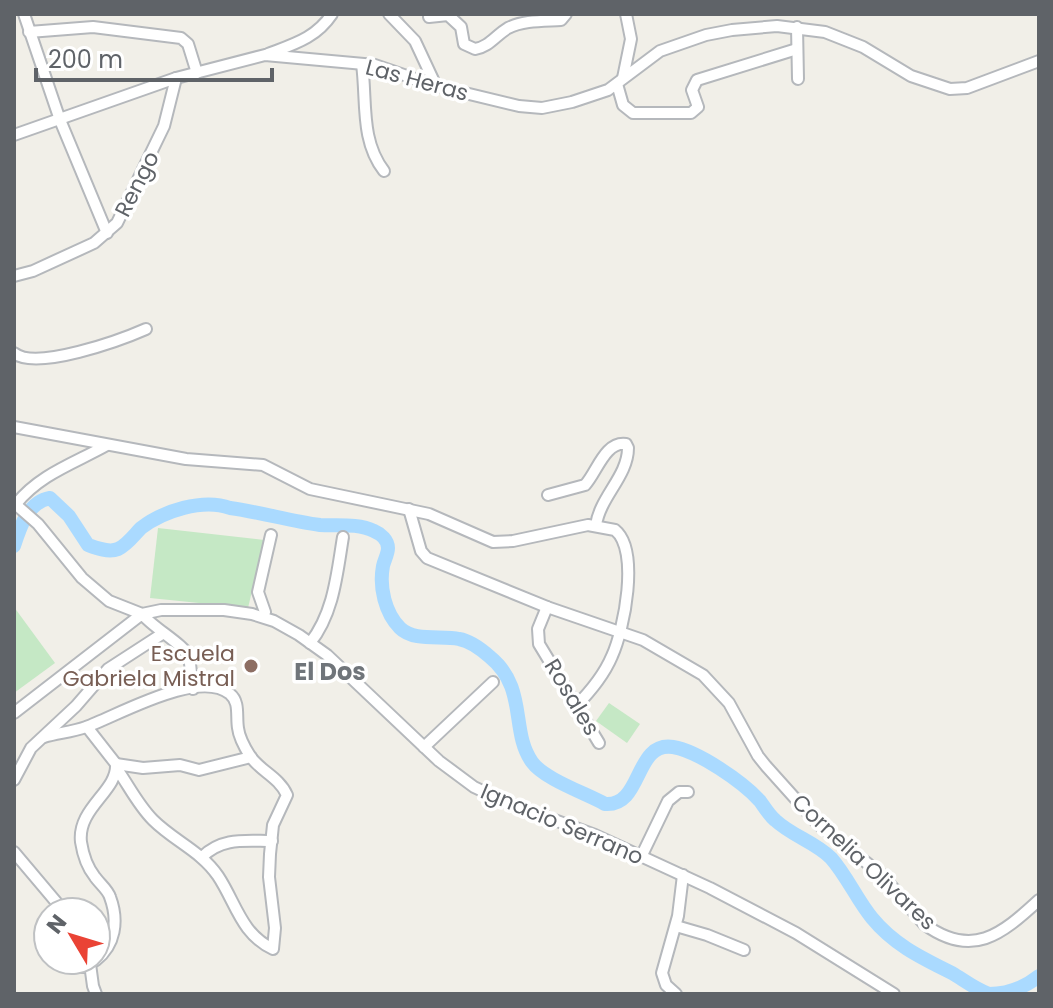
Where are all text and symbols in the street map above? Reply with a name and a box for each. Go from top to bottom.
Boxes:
scale bar [36,32,272,82]
text: 200 m [48,43,123,76]
street label: Las Heras [362,51,472,109]
street label: Rengo [107,146,167,222]
place label: Escuela Gabriela Mistral [62,638,235,694]
street label: Rosales [537,653,607,741]
district label: El Dos [294,655,366,688]
marker: Escuela Gabriela Mistral [242,657,260,675]
street label: Ignacio Serrano [476,776,648,872]
street label: Cornelia Olivares [785,787,943,937]
north arrow [32,896,112,976]
text: N [39,908,74,940]

